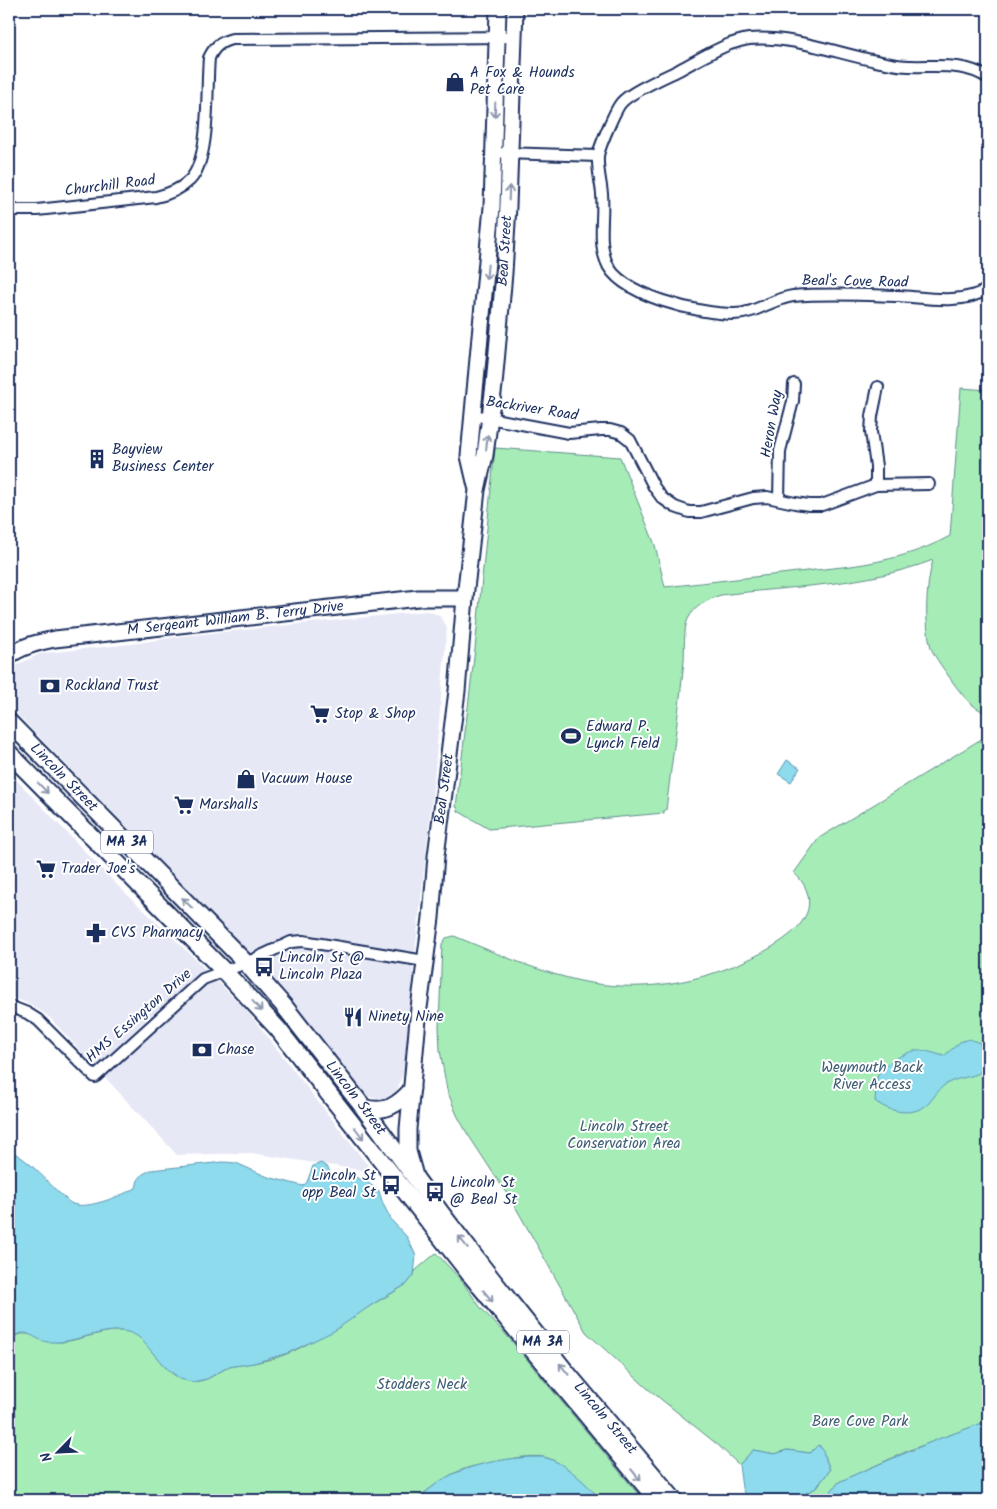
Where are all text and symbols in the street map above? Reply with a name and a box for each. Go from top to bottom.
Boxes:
place label: A Fox & Hounds Pet Care [470,61,575,102]
shop icon: A Fox & Hounds Pet Care [444,71,466,93]
one-way arrow [490,102,500,118]
street label: Churchill Road [63,168,157,203]
one-way arrow [504,185,514,202]
street label: Beal Street [491,214,519,287]
one-way arrow [482,264,491,280]
street label: Beal's Cove Road [802,269,909,295]
street label: Heron Way [754,387,790,460]
street label: Backriver Road [484,390,580,428]
one-way arrow [482,434,492,450]
place label: Bayview Business Center [112,438,215,479]
building icon: Bayview Business Center [86,448,108,470]
street label: M Sergeant William B. Terry Drive [126,594,345,643]
place label: Rockland Trust [65,674,159,698]
bank icon: Rockland Trust [39,675,61,697]
place label: Stop & Shop [335,702,415,726]
supermarket icon: Stop & Shop [309,703,331,725]
place label: Edward P. Lynch Field [586,715,660,756]
sports icon: Edward P. Lynch Field [560,725,582,747]
street label: Lincoln Street [24,737,104,818]
street label: Beal Street [428,752,461,826]
place label: Vacuum House [261,767,353,791]
shop icon: Vacuum House [235,768,257,790]
one-way arrow [37,782,49,794]
place label: Marshalls [199,793,259,817]
supermarket icon: Marshalls [173,794,195,816]
road number: MA 3A [101,830,153,854]
place label: Trader Joe's [61,857,136,881]
supermarket icon: Trader Joe's [35,858,57,880]
one-way arrow [181,897,193,909]
place label: CVS Pharmacy [111,921,204,945]
pharmacy icon: CVS Pharmacy [85,922,107,944]
place label: Lincoln St @ Lincoln Plaza [279,946,364,987]
bus stop icon: Lincoln St @ Lincoln Plaza [253,956,275,978]
street label: HMS Essington Drive [81,963,198,1069]
one-way arrow [252,1000,263,1013]
place label: Ninety Nine [368,1005,444,1029]
restaurant icon: Ninety Nine [342,1006,364,1028]
place label: Chase [217,1038,254,1062]
bank icon: Chase [191,1039,213,1061]
street label: Lincoln Street [319,1055,392,1141]
park label: Weymouth Back River Access [821,1056,924,1097]
park label: Lincoln Street Conservation Area [567,1115,681,1156]
one-way arrow [354,1126,364,1140]
place label: Lincoln St opp Beal St [302,1164,376,1205]
place label: Lincoln St @ Beal St [450,1171,517,1212]
bus stop icon: Lincoln St opp Beal St [380,1174,402,1196]
bus stop icon: Lincoln St @ Beal St [424,1181,446,1203]
one-way arrow [457,1235,468,1248]
one-way arrow [482,1289,493,1302]
road number: MA 3A [517,1330,569,1354]
one-way arrow [558,1363,569,1376]
park label: Stodders Neck [377,1373,468,1397]
street label: Lincoln Street [567,1376,643,1460]
park label: Bare Cove Park [812,1410,909,1434]
north arrow [32,1426,82,1476]
text: N [35,1448,59,1465]
one-way arrow [630,1469,642,1482]

